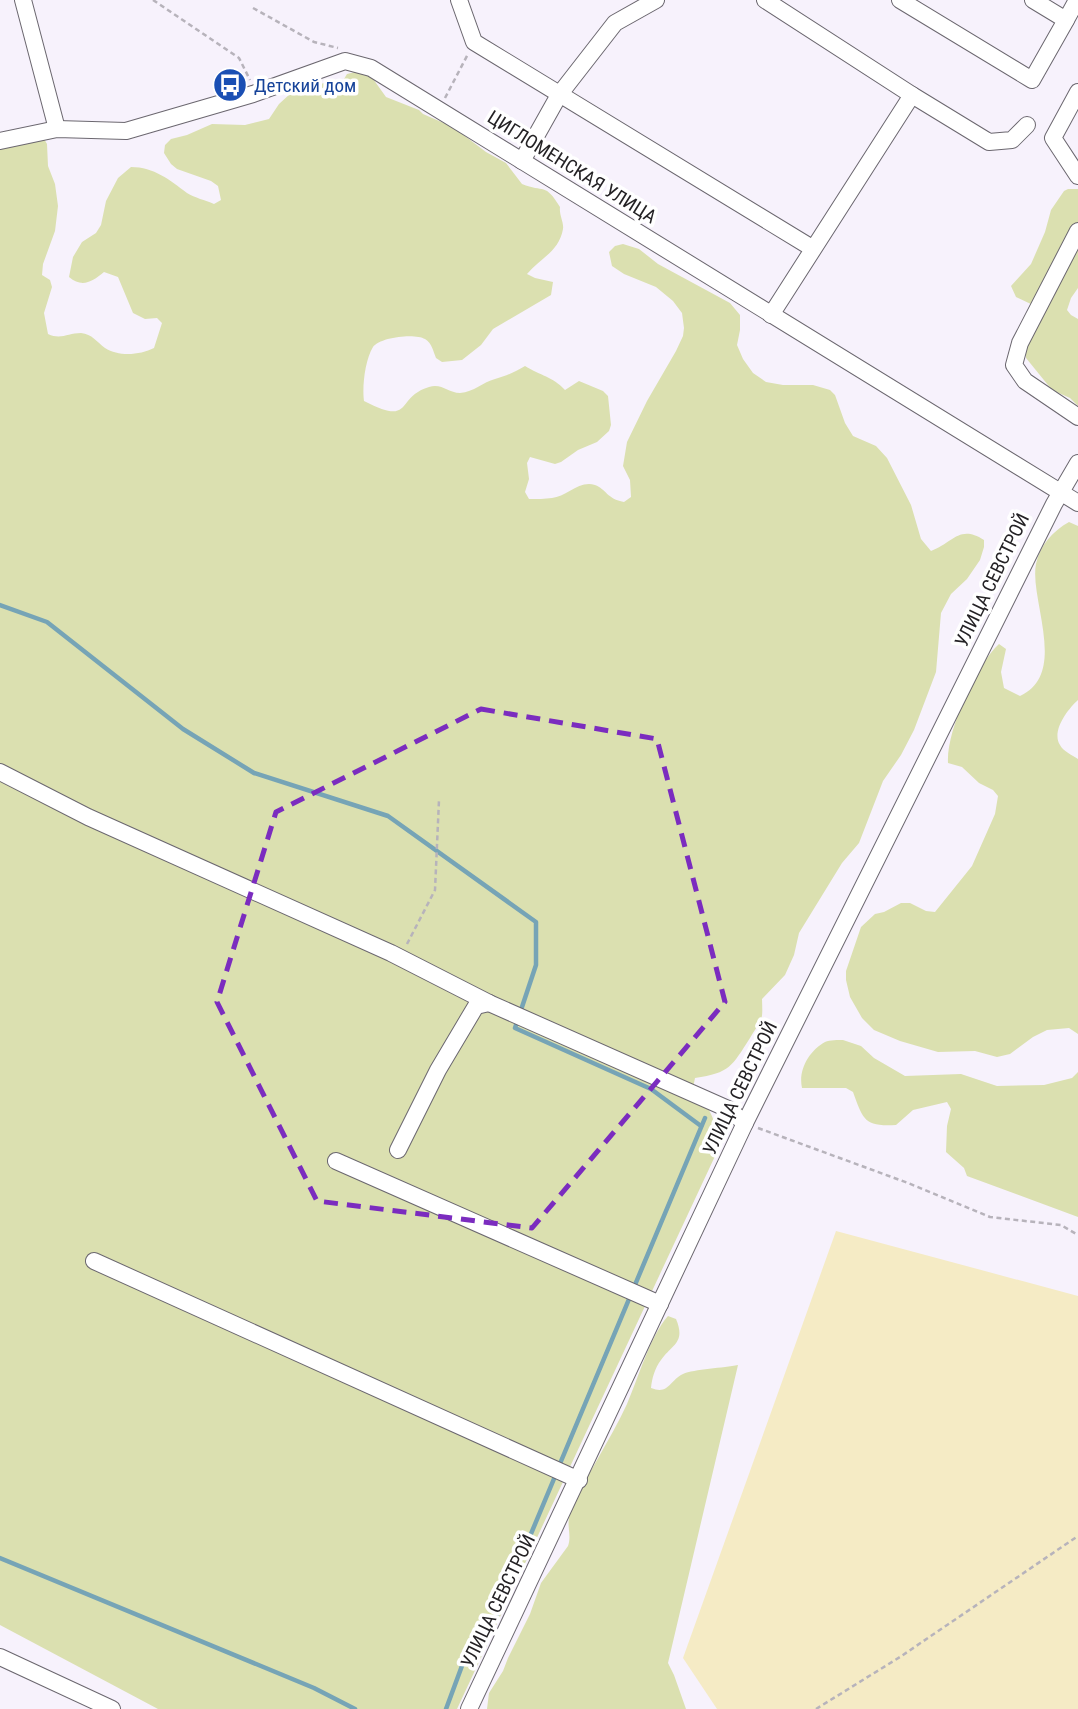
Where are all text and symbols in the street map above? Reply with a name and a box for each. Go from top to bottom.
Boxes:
bus stop icon: Детский дом [211,66,249,104]
place label: Детский дом [254,74,356,97]
street label: ЦИГЛОМЕНСКАЯ УЛИЦА [483,106,661,228]
street label: УЛИЦА СЕВСТРОЙ [950,509,1034,651]
street label: УЛИЦА СЕВСТРОЙ [698,1017,782,1159]
street label: УЛИЦА СЕВСТРОЙ [456,1530,540,1672]

